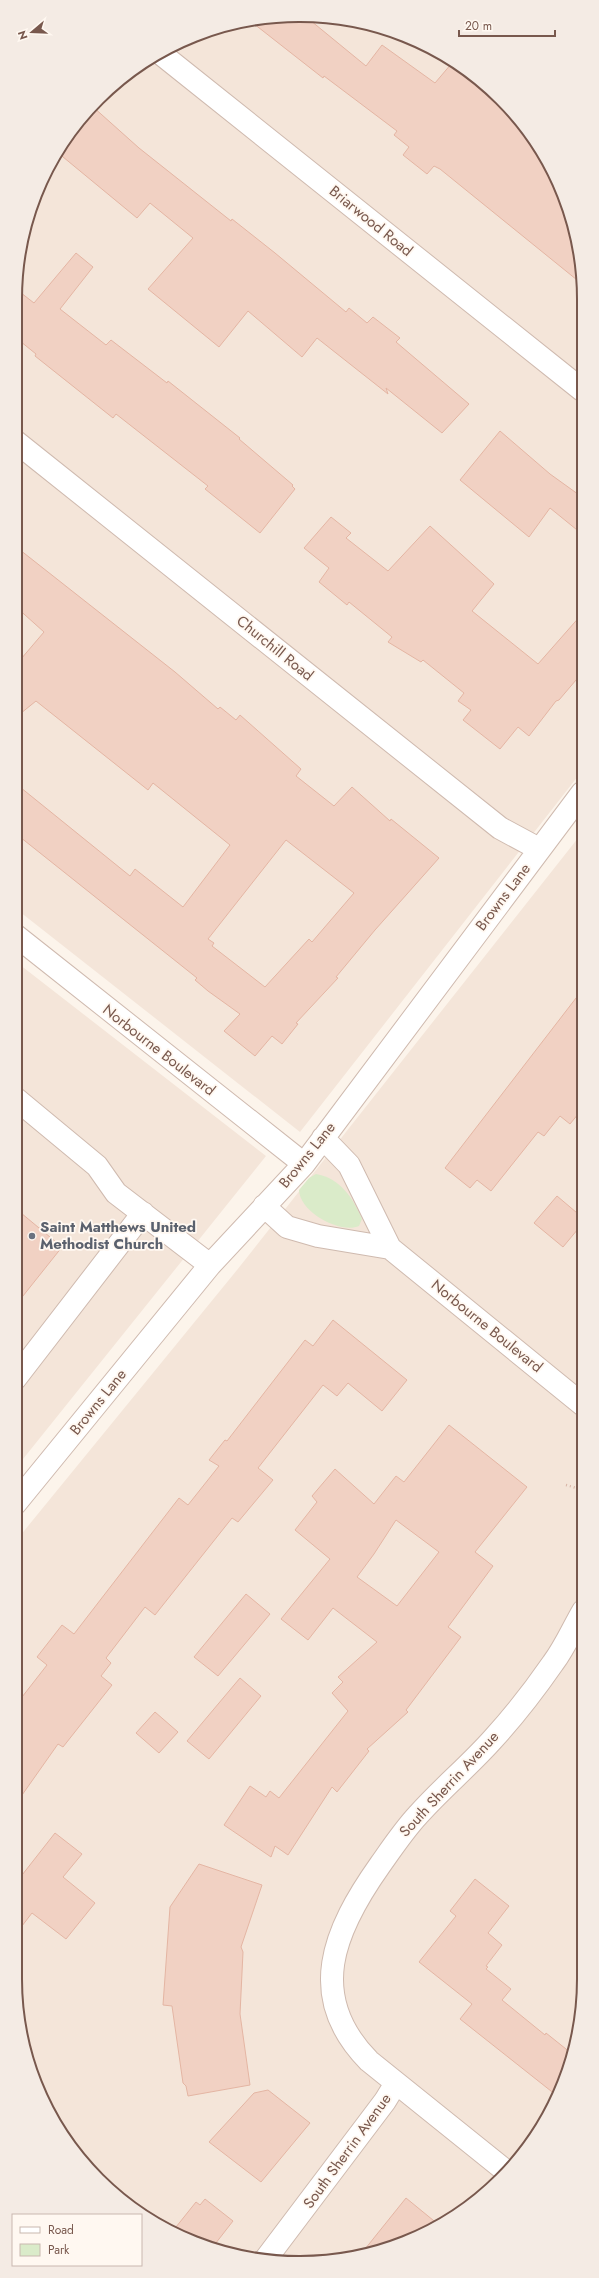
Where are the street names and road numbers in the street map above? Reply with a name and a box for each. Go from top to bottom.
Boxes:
street label: Briarwood Road [324,180,418,262]
street label: Churchill Road [232,610,318,686]
street label: Browns Lane [470,858,536,935]
street label: Norbourne Boulevard [98,999,220,1101]
street label: Browns Lane [273,1117,341,1193]
street label: Norbourne Boulevard [427,1274,547,1378]
street label: Browns Lane [64,1364,132,1440]
street label: South Sherrin Avenue [394,1726,504,1842]
street label: South Sherrin Avenue [298,2089,396,2213]

